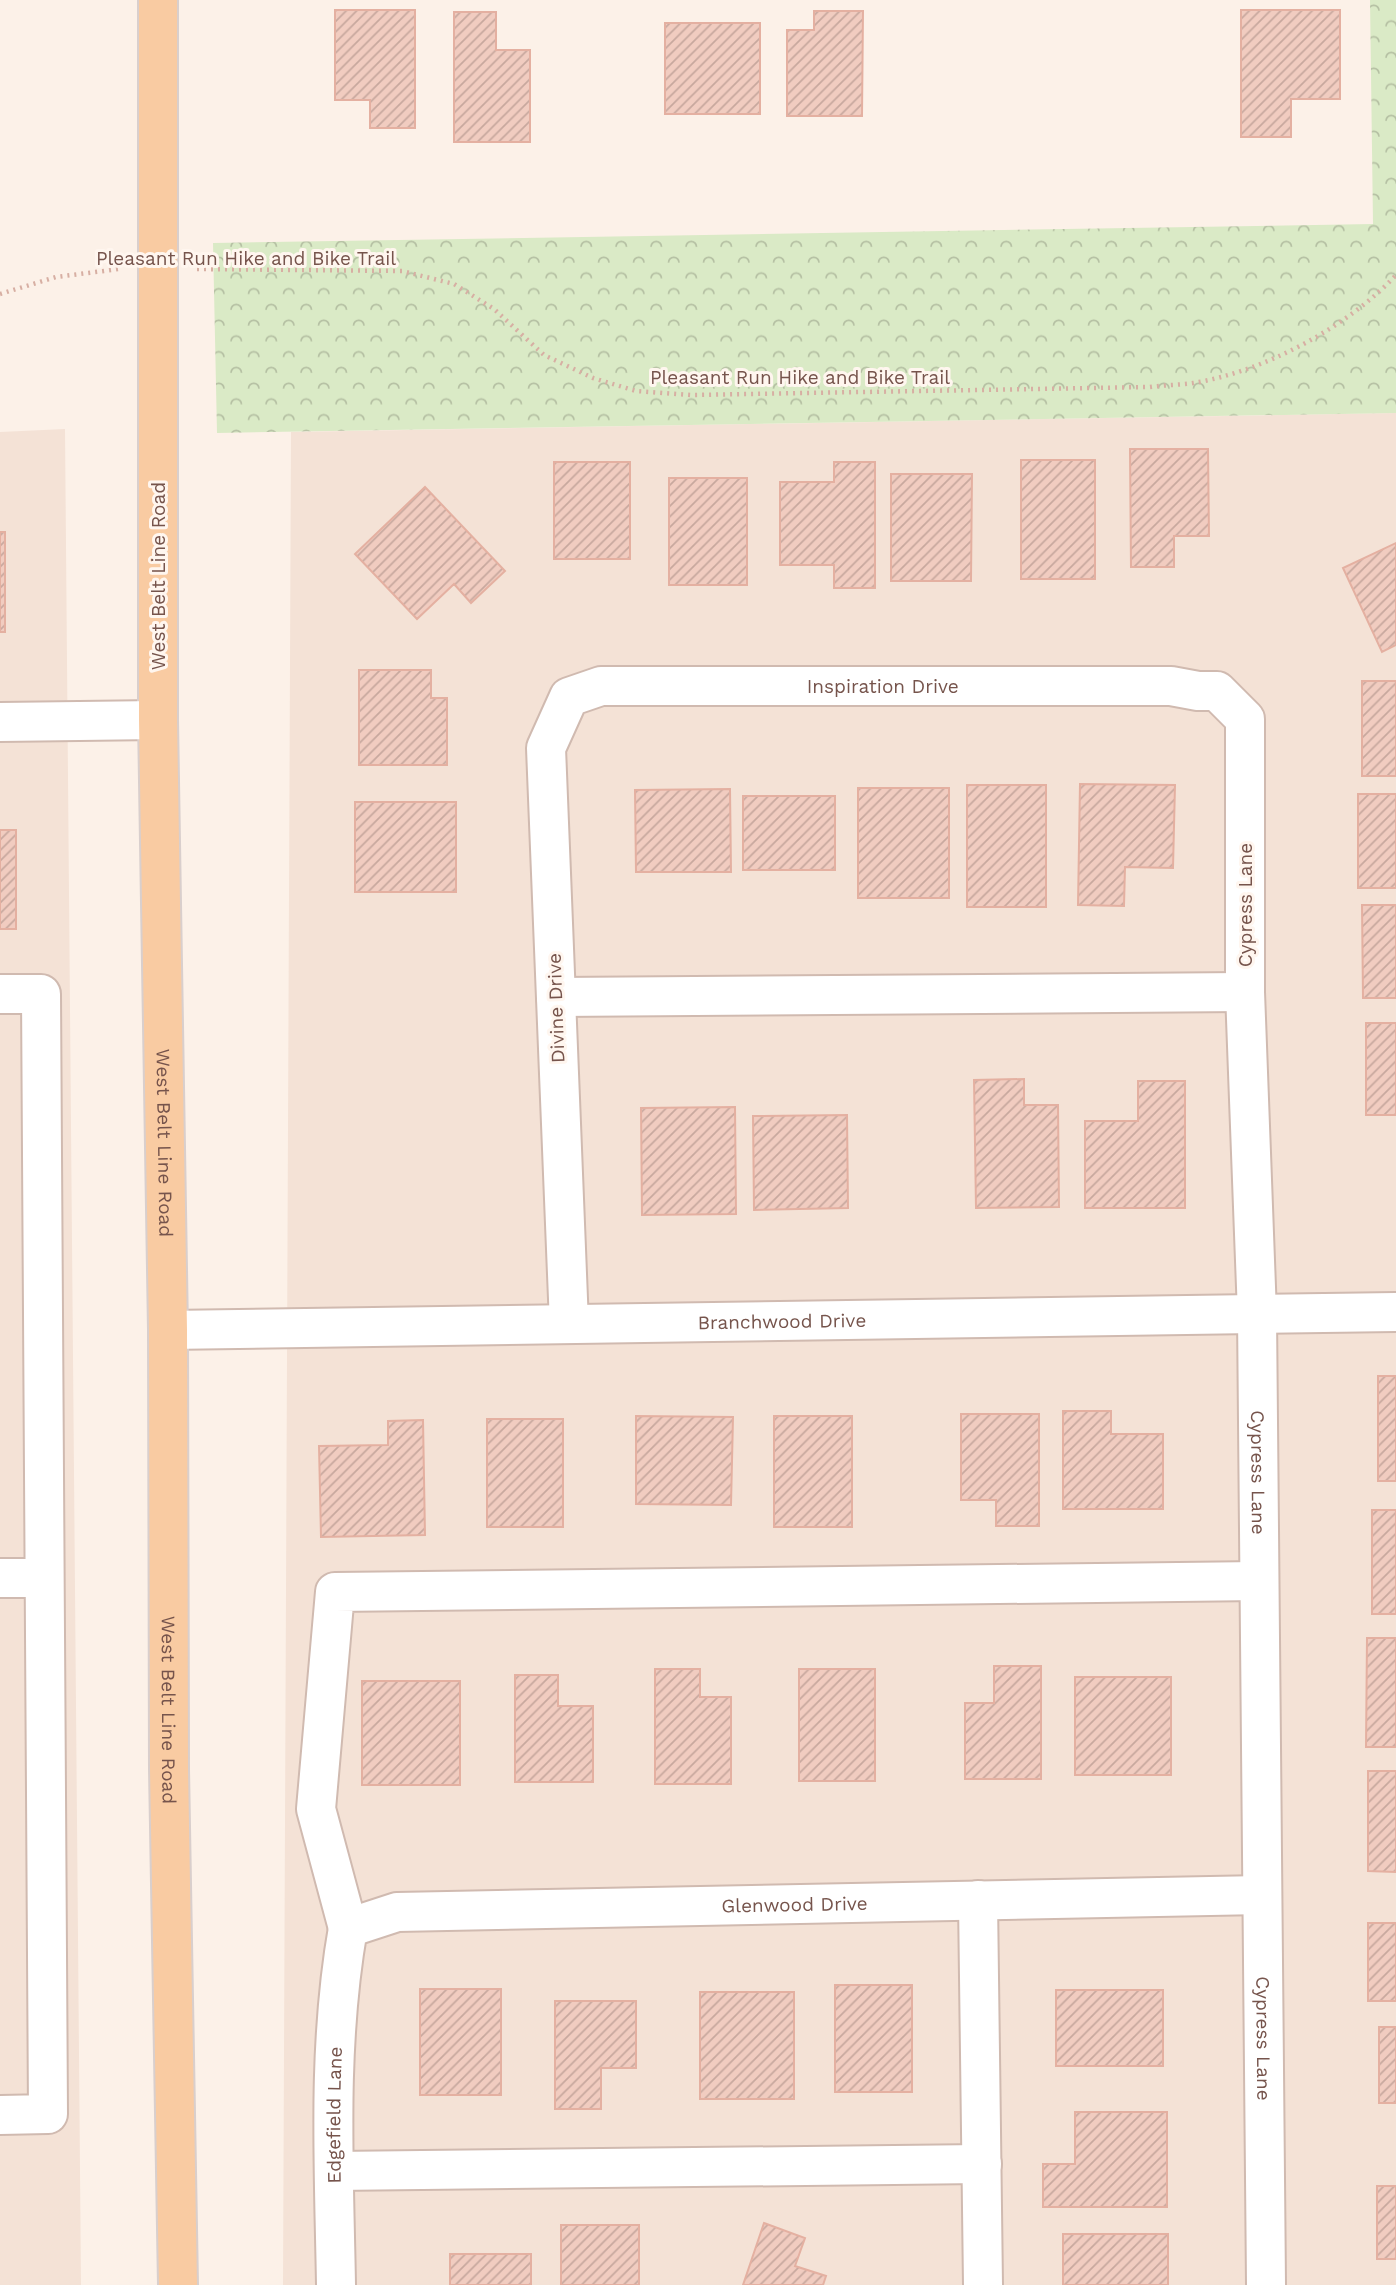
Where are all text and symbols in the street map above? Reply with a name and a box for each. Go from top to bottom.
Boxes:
street label: Pleasant Run Hike and Bike Trail [96,247,396,270]
street label: Pleasant Run Hike and Bike Trail [650,366,950,389]
street label: West Belt Line Road [147,482,170,670]
street label: Inspiration Drive [807,675,959,698]
street label: Cypress Lane [1234,843,1257,967]
street label: Divine Drive [543,953,569,1063]
street label: West Belt Line Road [152,1049,178,1237]
street label: Branchwood Drive [697,1308,866,1334]
street label: Cypress Lane [1246,1410,1271,1535]
street label: West Belt Line Road [157,1616,181,1804]
street label: Glenwood Drive [721,1891,868,1917]
street label: Cypress Lane [1252,1976,1276,2101]
street label: Edgefield Lane [322,2046,347,2184]

